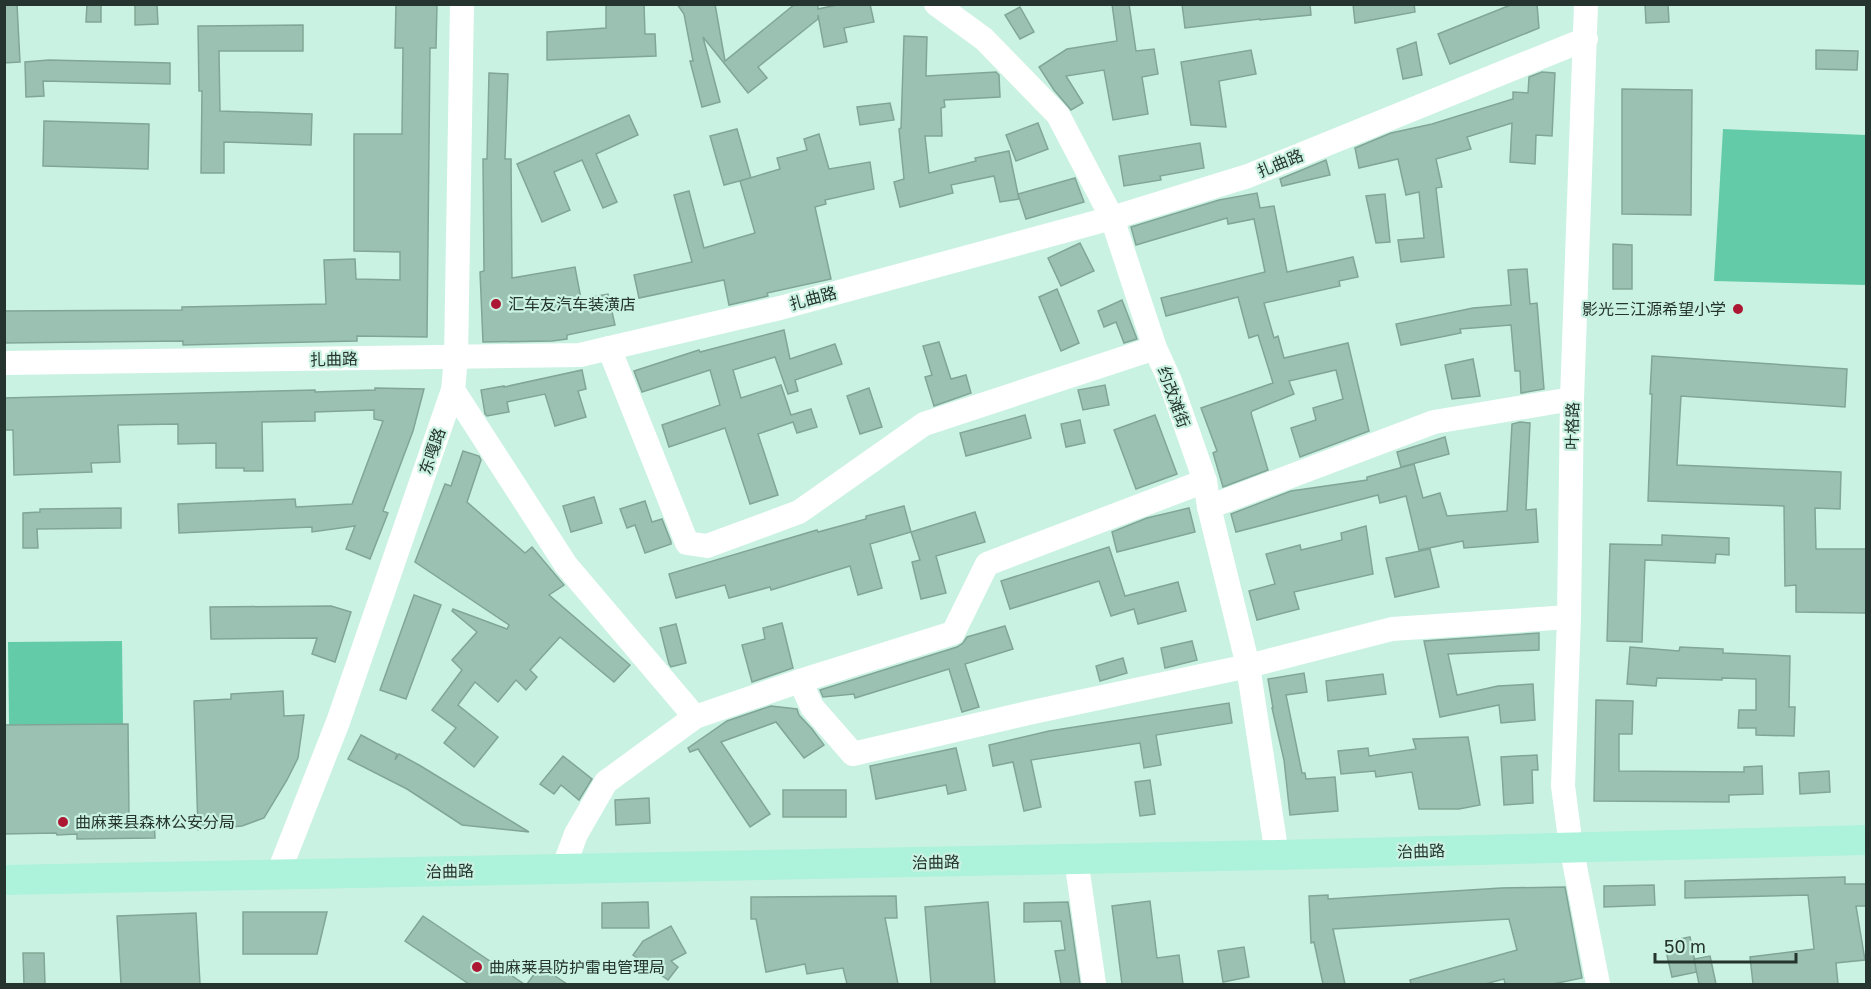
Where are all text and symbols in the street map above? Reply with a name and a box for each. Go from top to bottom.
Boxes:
street label: 扎曲路 [1254,145,1306,181]
street label: 扎曲路 [787,282,839,314]
place label: 汇车友汽车装潢店 [508,294,636,314]
marker: 汇车友汽车装潢店 [489,297,503,311]
place label: 影光三江源希望小学 [1582,299,1726,319]
marker: 影光三江源希望小学 [1731,302,1745,316]
street label: 扎曲路 [310,349,358,369]
street label: 约改滩街 [1154,364,1194,430]
street label: 叶格路 [1562,402,1582,450]
street label: 东嘎路 [415,425,449,477]
place label: 曲麻莱县森林公安分局 [75,812,235,832]
marker: 曲麻莱县森林公安分局 [56,815,70,829]
street label: 治曲路 [1397,840,1445,862]
street label: 治曲路 [912,852,960,872]
street label: 治曲路 [426,861,474,881]
scale bar [1655,926,1796,964]
text: 50 m [1664,935,1706,957]
place label: 曲麻莱县防护雷电管理局 [489,957,665,977]
marker: 曲麻莱县防护雷电管理局 [470,960,484,974]

